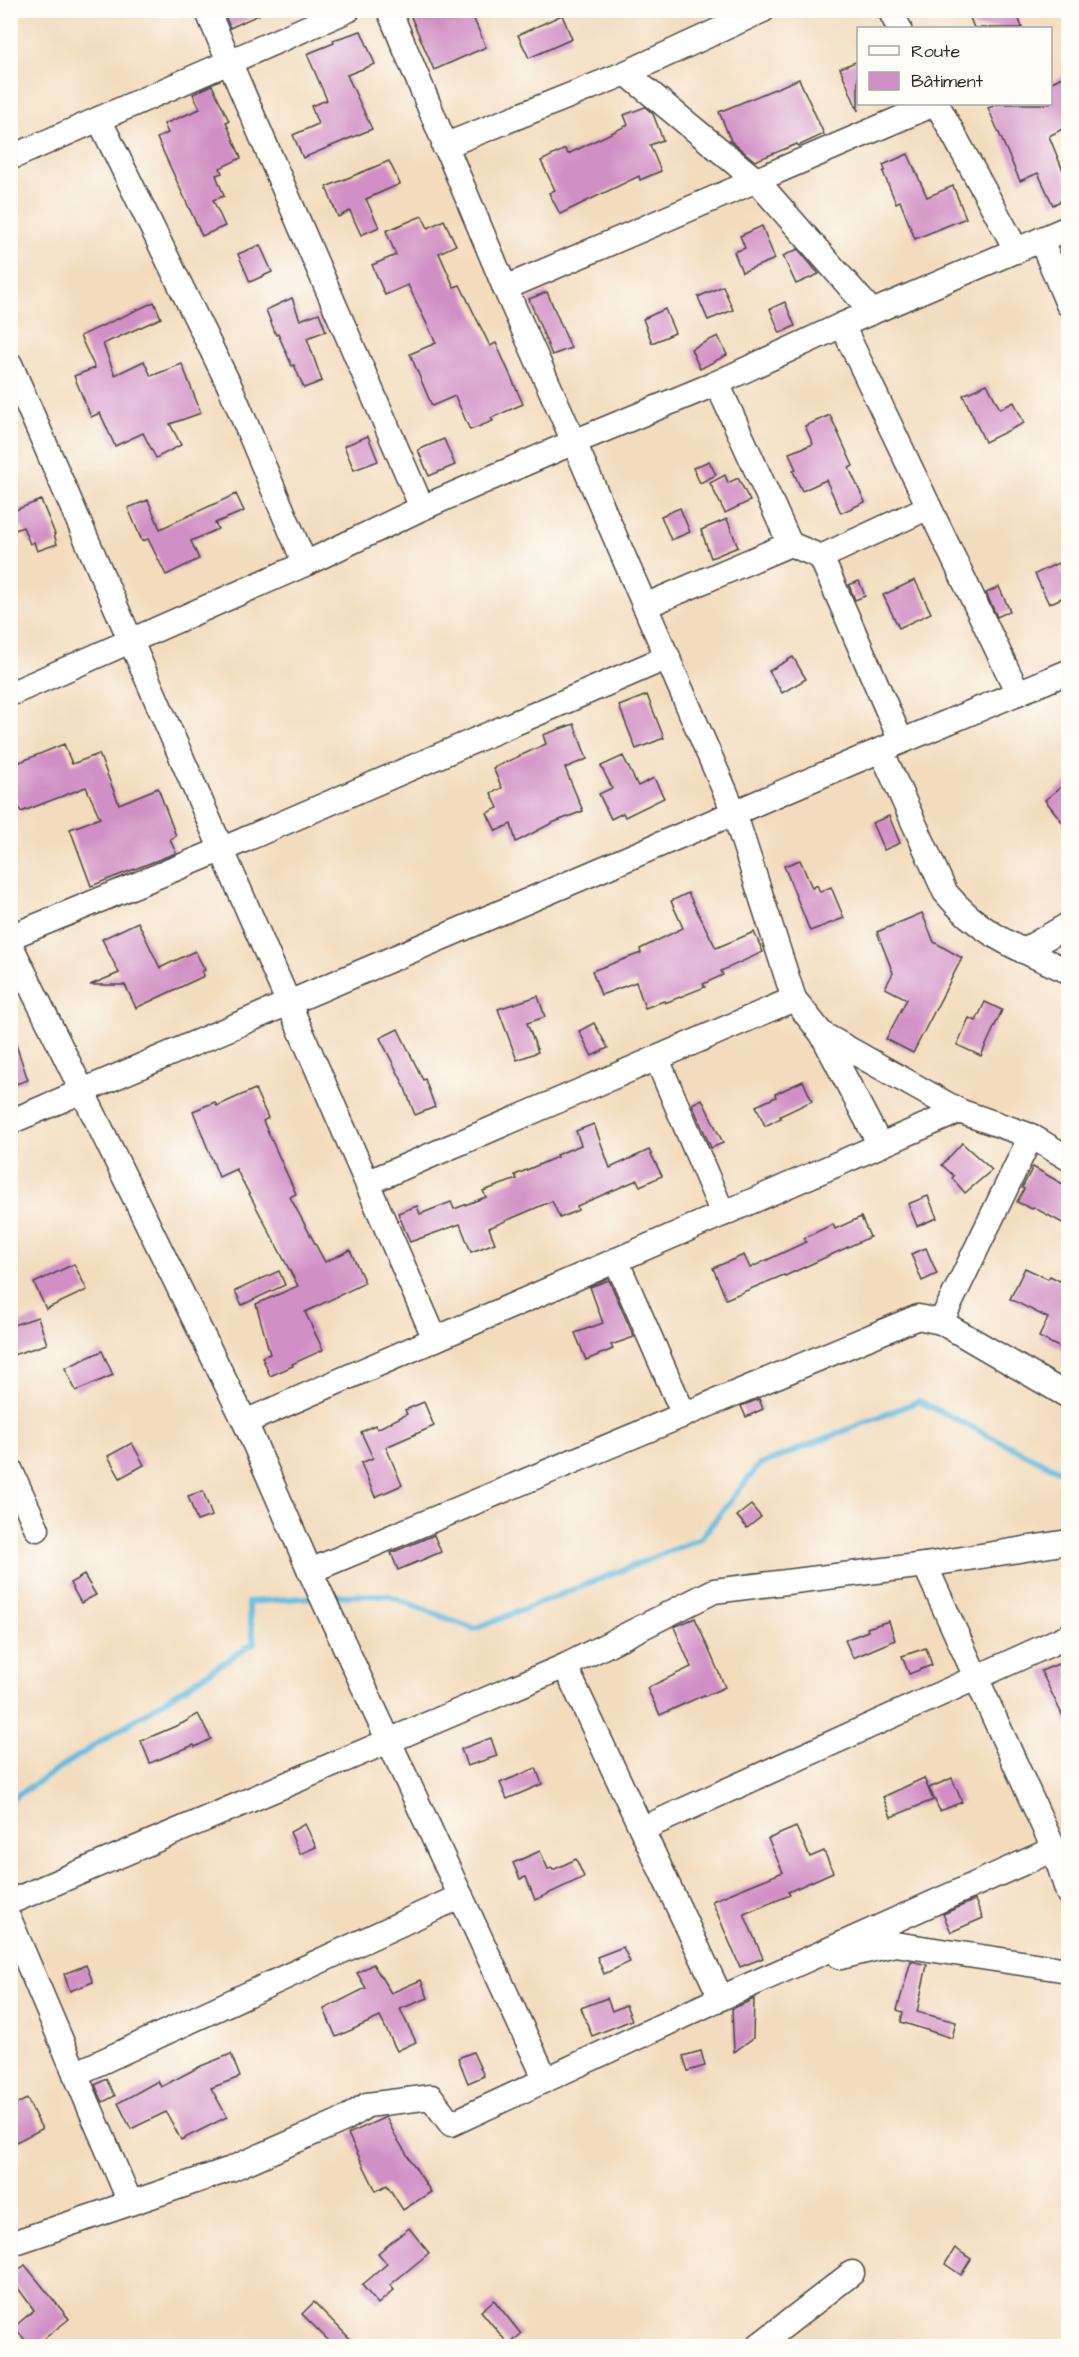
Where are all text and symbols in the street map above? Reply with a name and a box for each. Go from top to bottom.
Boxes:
legend [857,27,1052,105]
text: Route [911,39,960,64]
text: Bâtiment [911,69,984,94]

